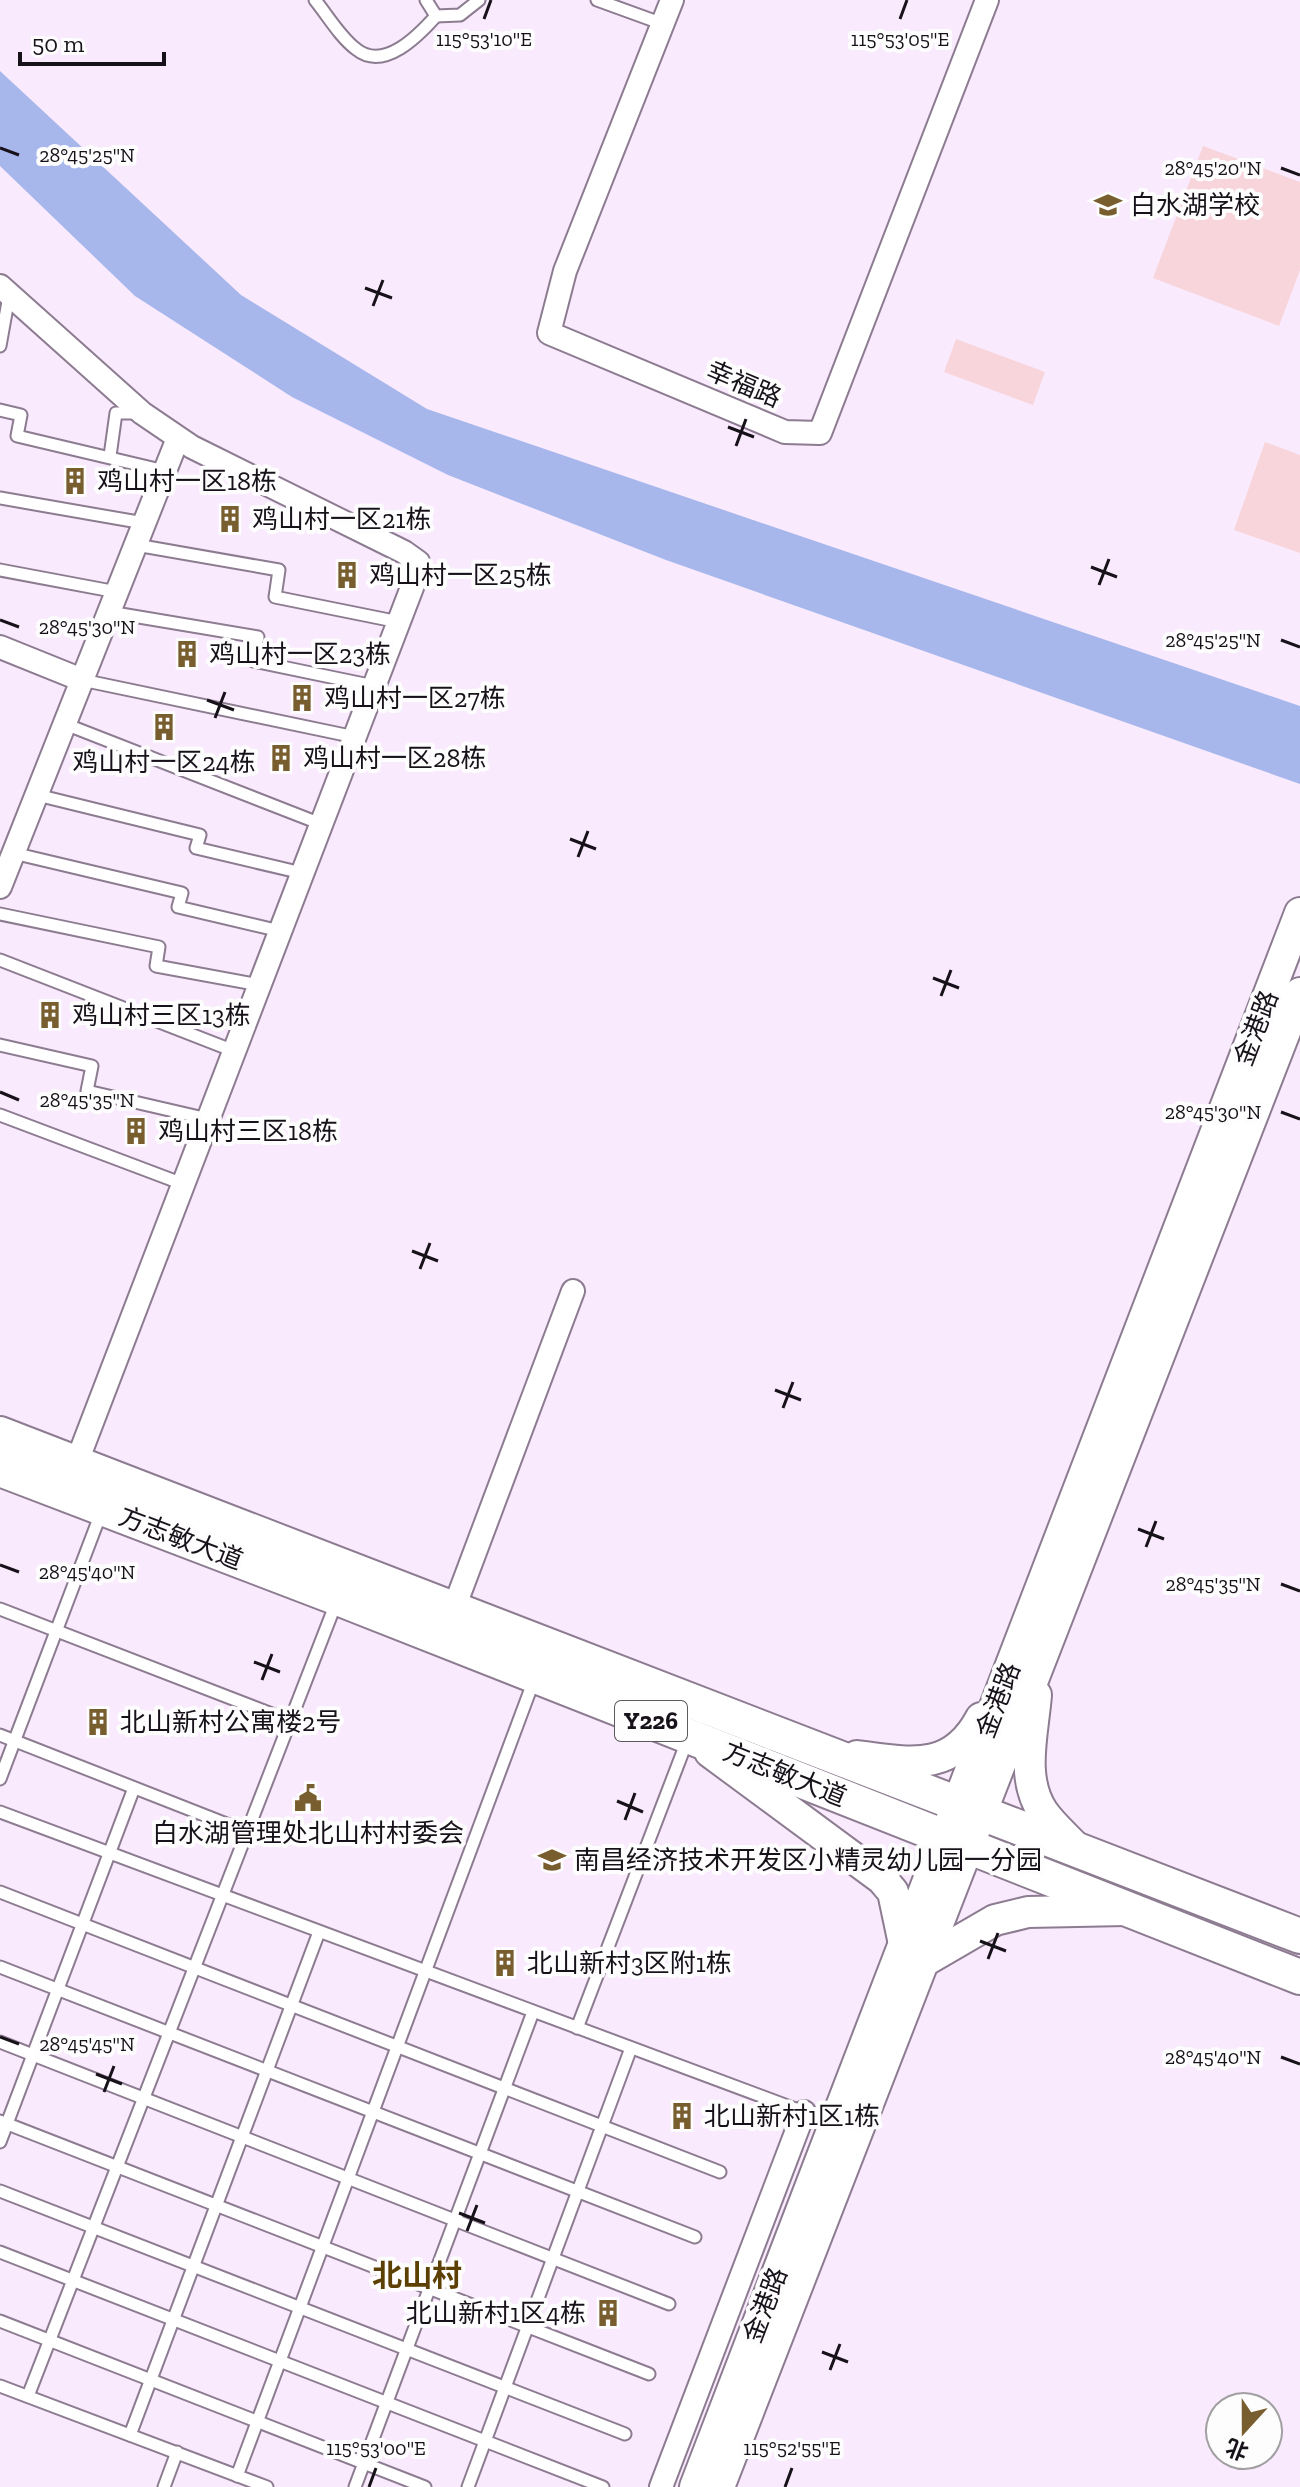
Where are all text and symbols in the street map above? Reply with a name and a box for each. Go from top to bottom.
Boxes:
scale bar [20,16,164,66]
text: 115°53'10"E [436,27,532,51]
text: 115°53'05"E [851,27,949,51]
text: 50 m [32,29,85,58]
text: 28°45'25"N [39,143,135,167]
text: 28°45'20"N [1165,156,1262,180]
place label: 白水湖学校 [1130,189,1260,221]
school or university icon: 白水湖学校 [1093,190,1123,220]
street label: 幸福路 [702,354,786,414]
place label: 鸡山村一区18栋 [97,465,277,497]
building icon: 鸡山村一区18栋 [60,466,90,496]
place label: 鸡山村一区21栋 [252,503,431,535]
building icon: 鸡山村一区21栋 [215,504,245,534]
place label: 鸡山村一区25栋 [369,559,552,591]
building icon: 鸡山村一区25栋 [332,560,362,590]
text: 28°45'30"N [39,615,135,639]
text: 28°45'25"N [1165,628,1261,652]
place label: 鸡山村一区23栋 [209,638,391,670]
building icon: 鸡山村一区23栋 [172,639,202,669]
place label: 鸡山村一区27栋 [324,682,506,714]
building icon: 鸡山村一区27栋 [287,683,317,713]
building icon: 鸡山村一区24栋 [149,712,179,742]
place label: 鸡山村一区28栋 [303,742,486,774]
building icon: 鸡山村一区28栋 [266,743,296,773]
place label: 鸡山村一区24栋 [72,746,256,778]
street label: 金港路 [1227,986,1285,1070]
place label: 鸡山村三区13栋 [72,999,251,1031]
building icon: 鸡山村三区13栋 [35,1000,65,1030]
text: 28°45'35"N [39,1088,135,1112]
text: 28°45'30"N [1165,1100,1261,1124]
place label: 鸡山村三区18栋 [158,1115,338,1147]
building icon: 鸡山村三区18栋 [121,1116,151,1146]
street label: 方志敏大道 [115,1500,247,1576]
text: 28°45'40"N [39,1560,136,1584]
text: 28°45'35"N [1165,1572,1261,1596]
street label: 金港路 [969,1658,1027,1742]
road number: Y226 [615,1701,687,1741]
place label: 北山新村公寓楼2号 [120,1706,341,1738]
building icon: 北山新村公寓楼2号 [83,1707,113,1737]
street label: 方志敏大道 [719,1735,851,1813]
public building icon: 白水湖管理处北山村村委会 [293,1783,323,1813]
place label: 白水湖管理处北山村村委会 [152,1817,464,1849]
place label: 南昌经济技术开发区小精灵幼儿园一分园 [574,1844,1042,1876]
school or university icon: 南昌经济技术开发区小精灵幼儿园一分园 [537,1845,567,1875]
place label: 北山新村3区附1栋 [527,1947,732,1979]
building icon: 北山新村3区附1栋 [490,1948,520,1978]
text: 28°45'45"N [39,2032,135,2056]
text: 28°45'40"N [1165,2045,1262,2069]
place label: 北山新村1区1栋 [704,2100,880,2132]
building icon: 北山新村1区1栋 [667,2101,697,2131]
district label: 北山村 [372,2258,462,2294]
street label: 金港路 [736,2263,794,2347]
place label: 北山新村1区4栋 [406,2297,586,2329]
building icon: 北山新村1区4栋 [593,2298,623,2328]
north arrow [1204,2391,1284,2471]
text: 北 [1222,2433,1252,2466]
text: 115°53'00"E [326,2436,426,2460]
text: 115°52'55"E [743,2436,841,2460]

